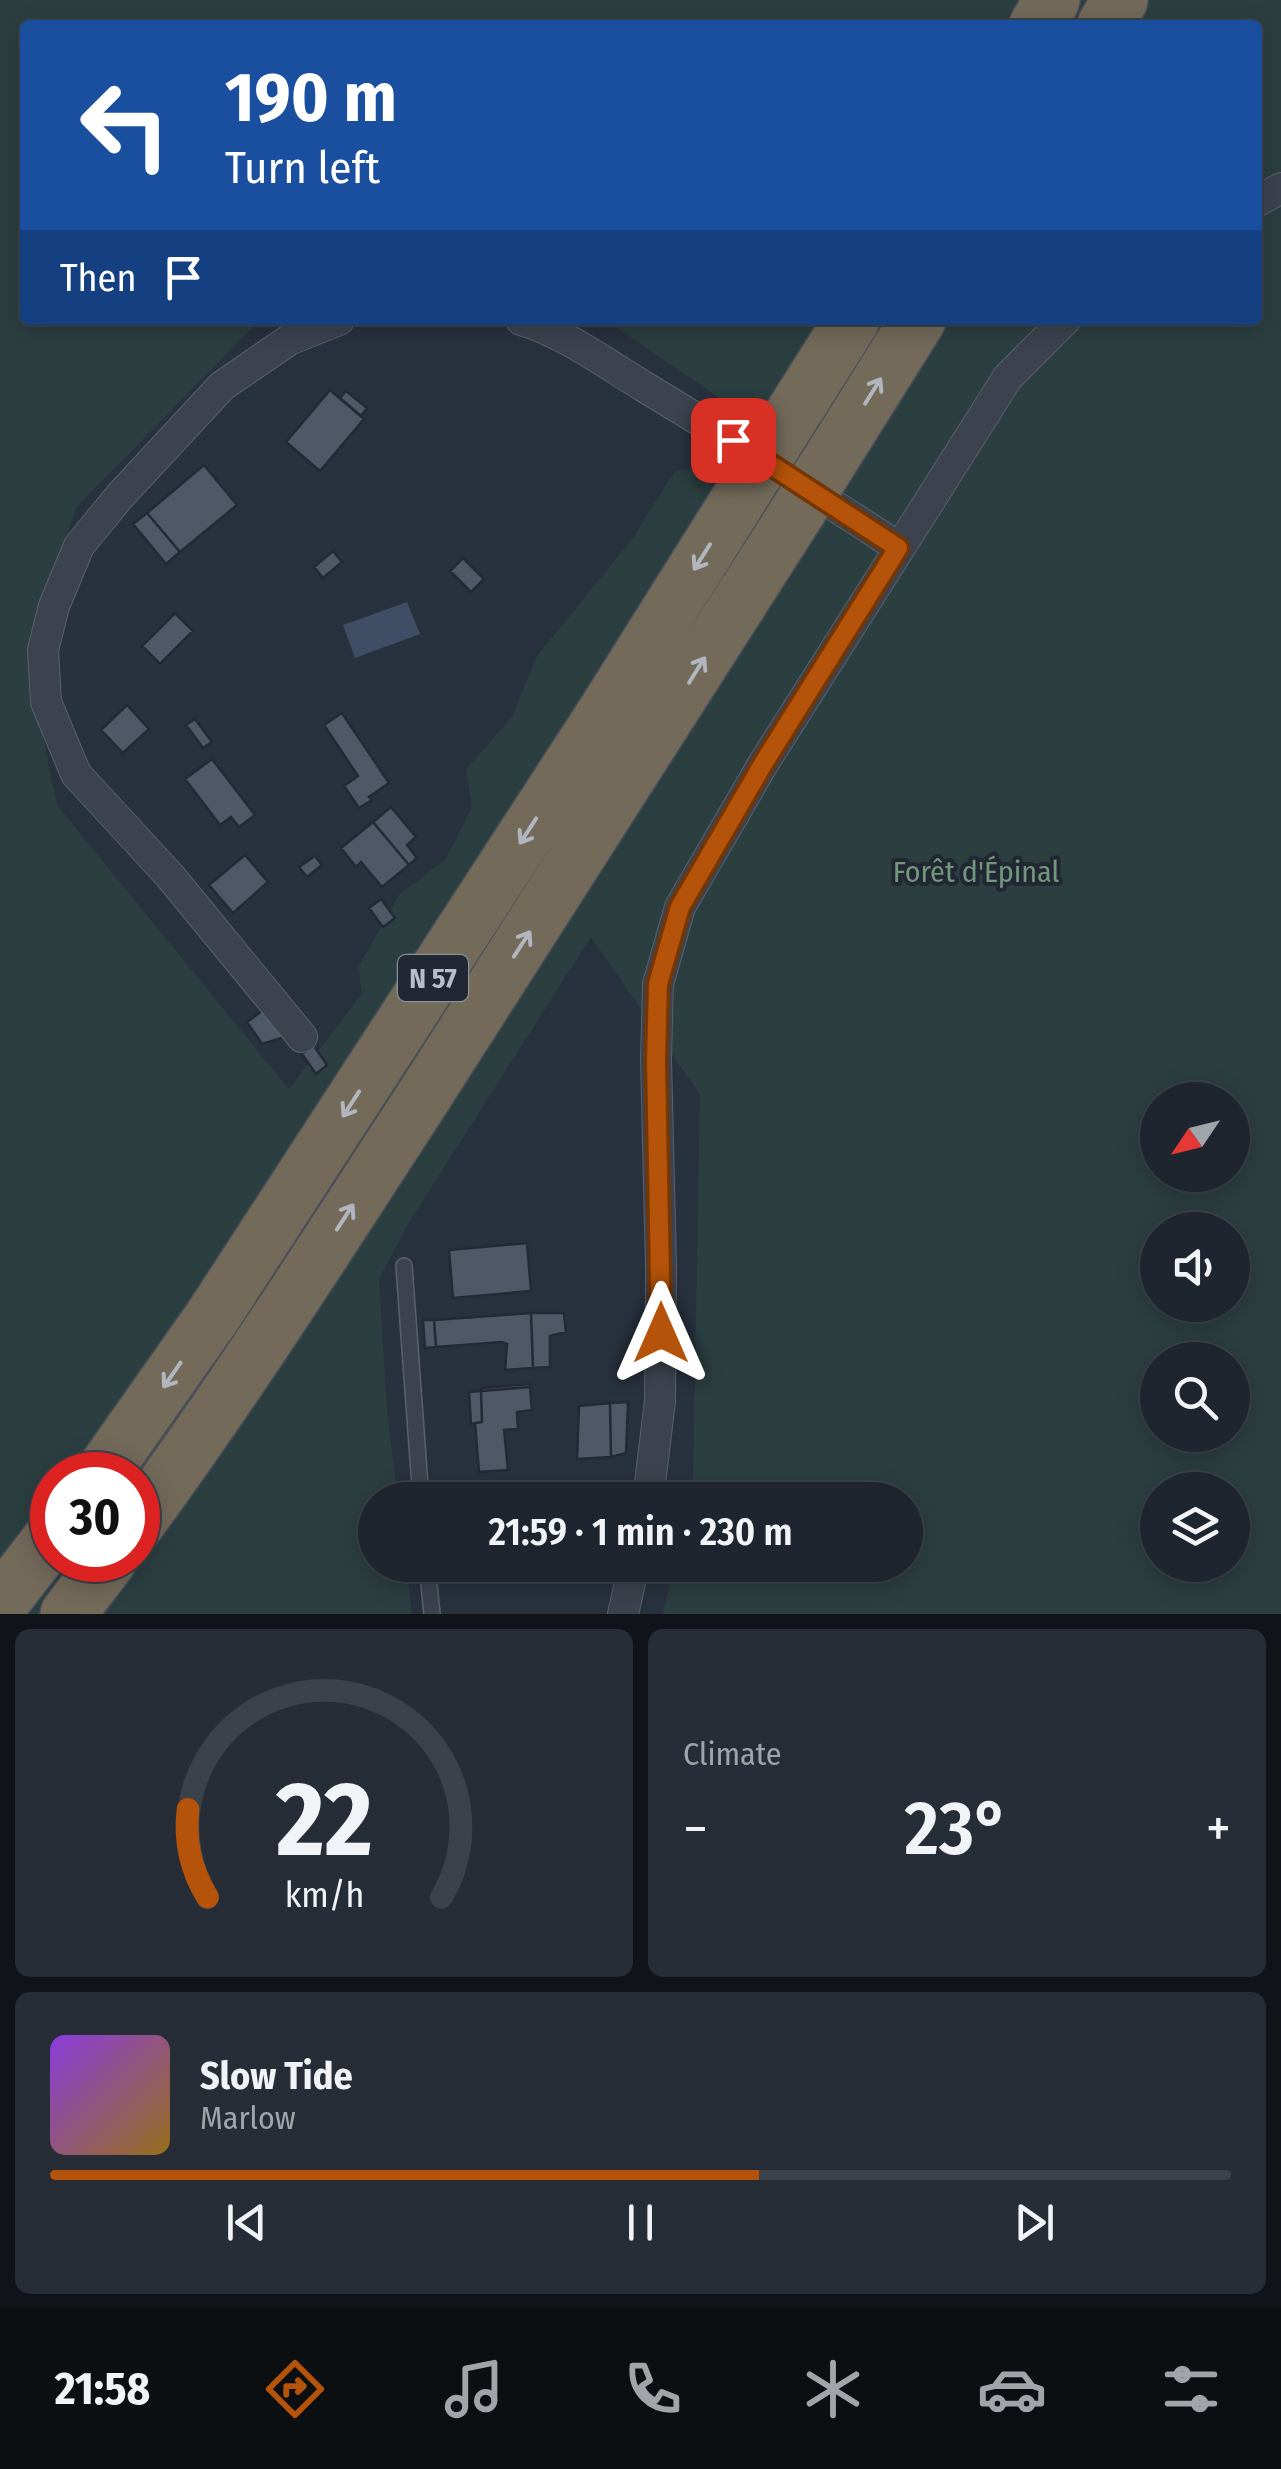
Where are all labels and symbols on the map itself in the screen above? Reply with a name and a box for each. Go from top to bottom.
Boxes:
one-way arrow [863,377,884,406]
pin [691,398,776,483]
one-way arrow [692,542,713,571]
one-way arrow [686,657,707,685]
one-way arrow [517,817,538,845]
park label: Forêt d'Épinal [893,854,1059,890]
one-way arrow [511,930,532,959]
road number: N 57 [398,955,468,1001]
north arrow [1140,1082,1250,1192]
one-way arrow [341,1090,362,1118]
one-way arrow [335,1203,356,1232]
position arrow [609,1281,713,1385]
one-way arrow [162,1361,183,1388]
speed limit sign: 30 [30,1452,160,1582]

